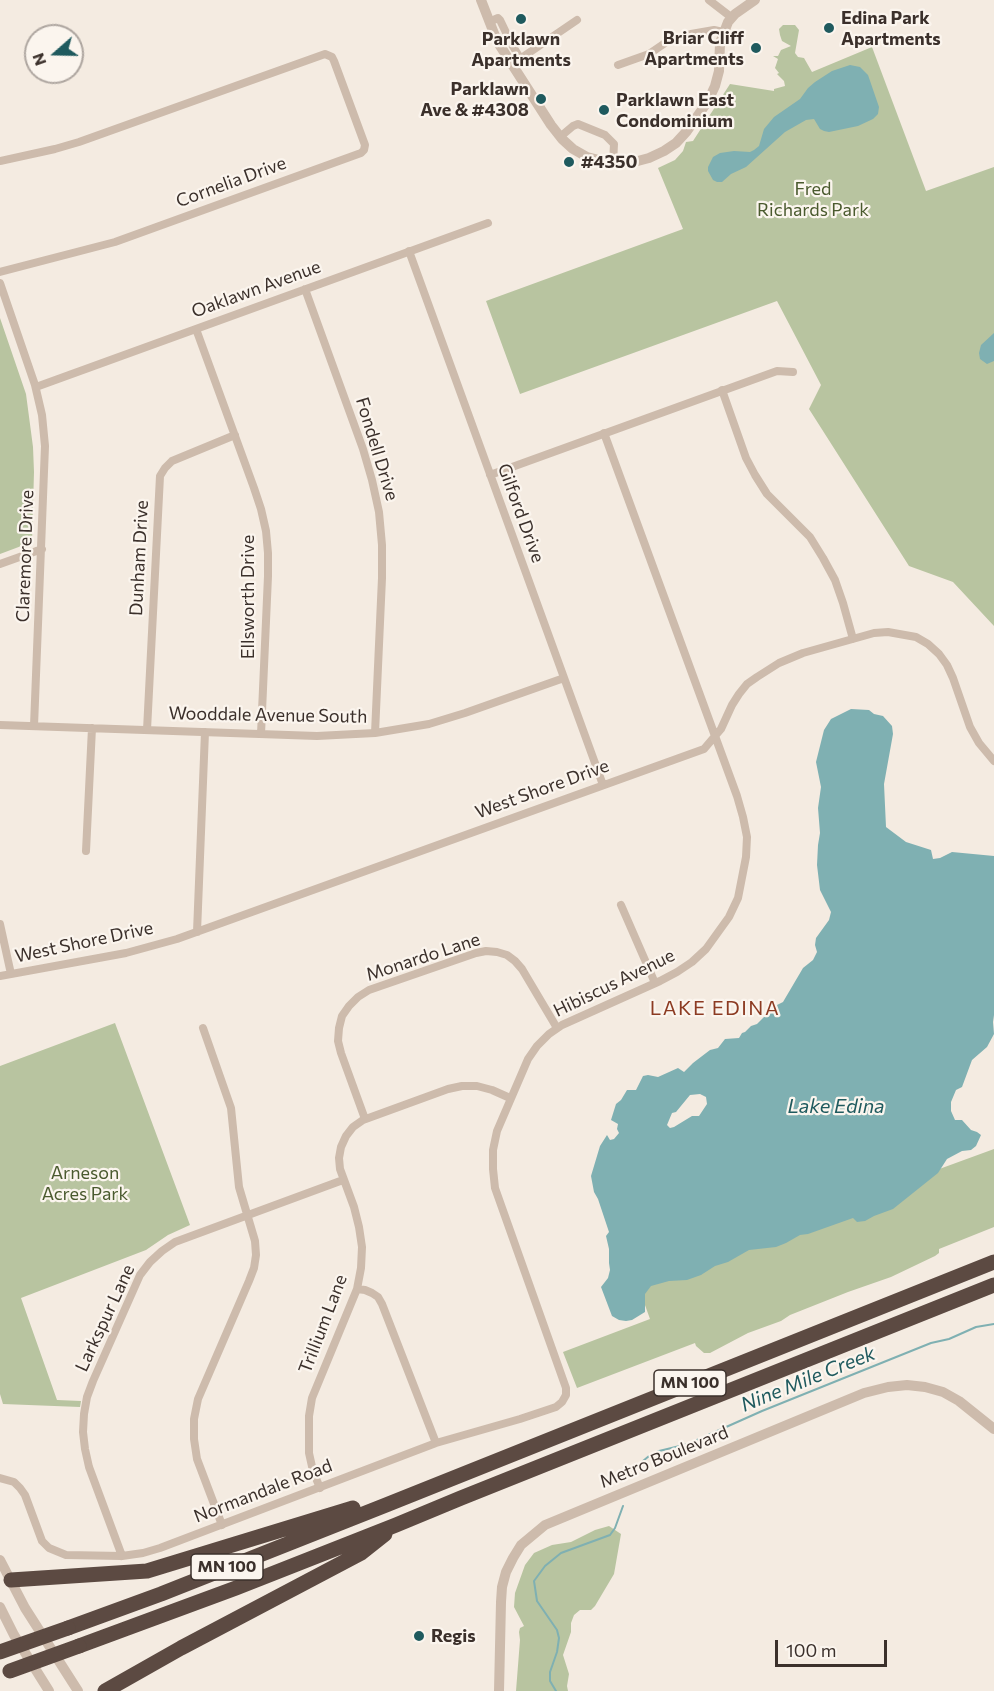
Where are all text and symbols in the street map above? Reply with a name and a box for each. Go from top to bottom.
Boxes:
place label: Edina Park Apartments [841,7,941,50]
marker: Parklawn Apartments [514,12,528,26]
marker: Edina Park Apartments [822,21,836,35]
north arrow [24,24,84,84]
place label: Briar Cliff Apartments [644,27,744,70]
place label: Parklawn Apartments [471,28,571,70]
marker: Briar Cliff Apartments [749,41,763,55]
text: N [28,51,49,69]
place label: Parklawn Ave & #4308 [420,78,529,121]
place label: Parklawn East Condominium [616,89,734,132]
marker: Parklawn Ave & #4308 [534,92,548,106]
marker: Parklawn East Condominium [597,103,611,117]
place label: #4350 [581,151,638,173]
street label: Cornelia Drive [173,152,289,212]
marker: #4350 [562,155,576,169]
park label: Fred Richards Park [757,178,869,220]
street label: Oaklawn Avenue [188,256,324,322]
street label: Fondell Drive [351,395,403,503]
street label: Gilford Drive [493,460,549,566]
street label: Claremore Drive [12,489,38,623]
street label: Dunham Drive [125,500,153,616]
street label: Ellsworth Drive [237,535,259,659]
street label: Wooddale Avenue South [168,702,368,728]
street label: West Shore Drive [472,755,612,823]
street label: West Shore Drive [13,917,155,967]
street label: Monardo Lane [363,928,483,986]
street label: Hibiscus Avenue [550,944,678,1022]
district label: LAKE EDINA [650,996,780,1020]
water label: Lake Edina [787,1094,885,1118]
park label: Arneson Acres Park [42,1162,128,1204]
street label: Larkspur Lane [71,1261,139,1375]
street label: Trillium Lane [294,1271,352,1377]
water label: Nine Mile Creek [737,1341,879,1417]
road number: MN 100 [654,1370,726,1396]
street label: Metro Boulevard [596,1421,732,1493]
street label: Normandale Road [191,1455,335,1527]
road number: MN 100 [191,1554,263,1580]
place label: Regis [431,1625,476,1647]
scale bar [778,1628,890,1666]
marker: Regis [412,1629,426,1643]
text: 100 m [786,1639,836,1661]

